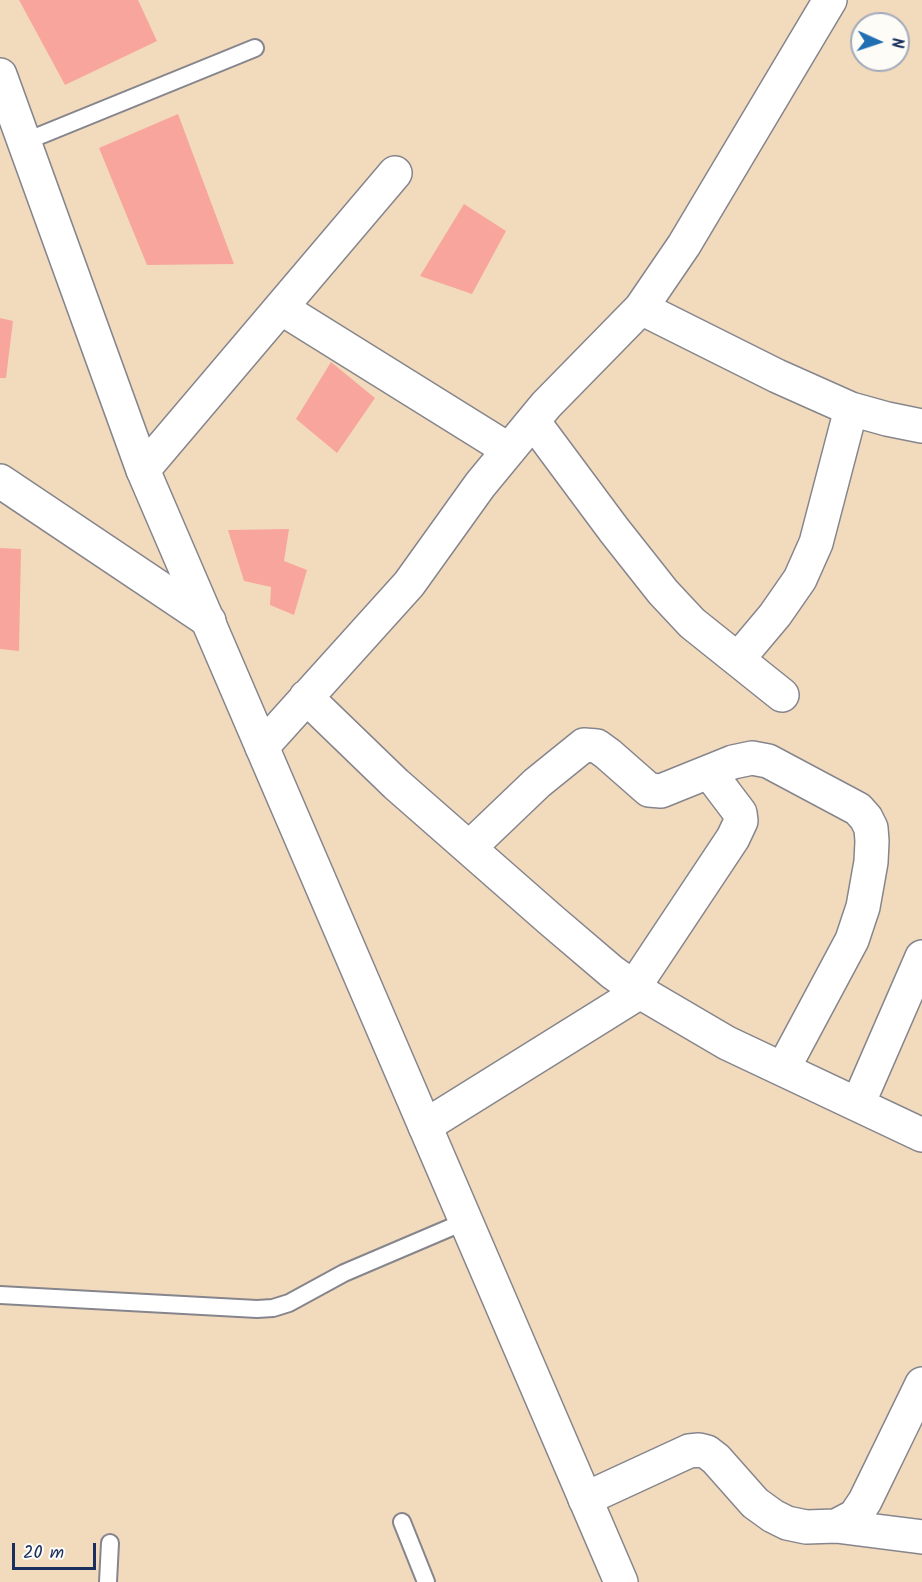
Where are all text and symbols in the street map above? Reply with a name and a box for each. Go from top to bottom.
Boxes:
north arrow [850,12,910,72]
text: N [884,37,909,49]
scale bar [15,1531,99,1569]
text: 20 m [23,1539,64,1568]

